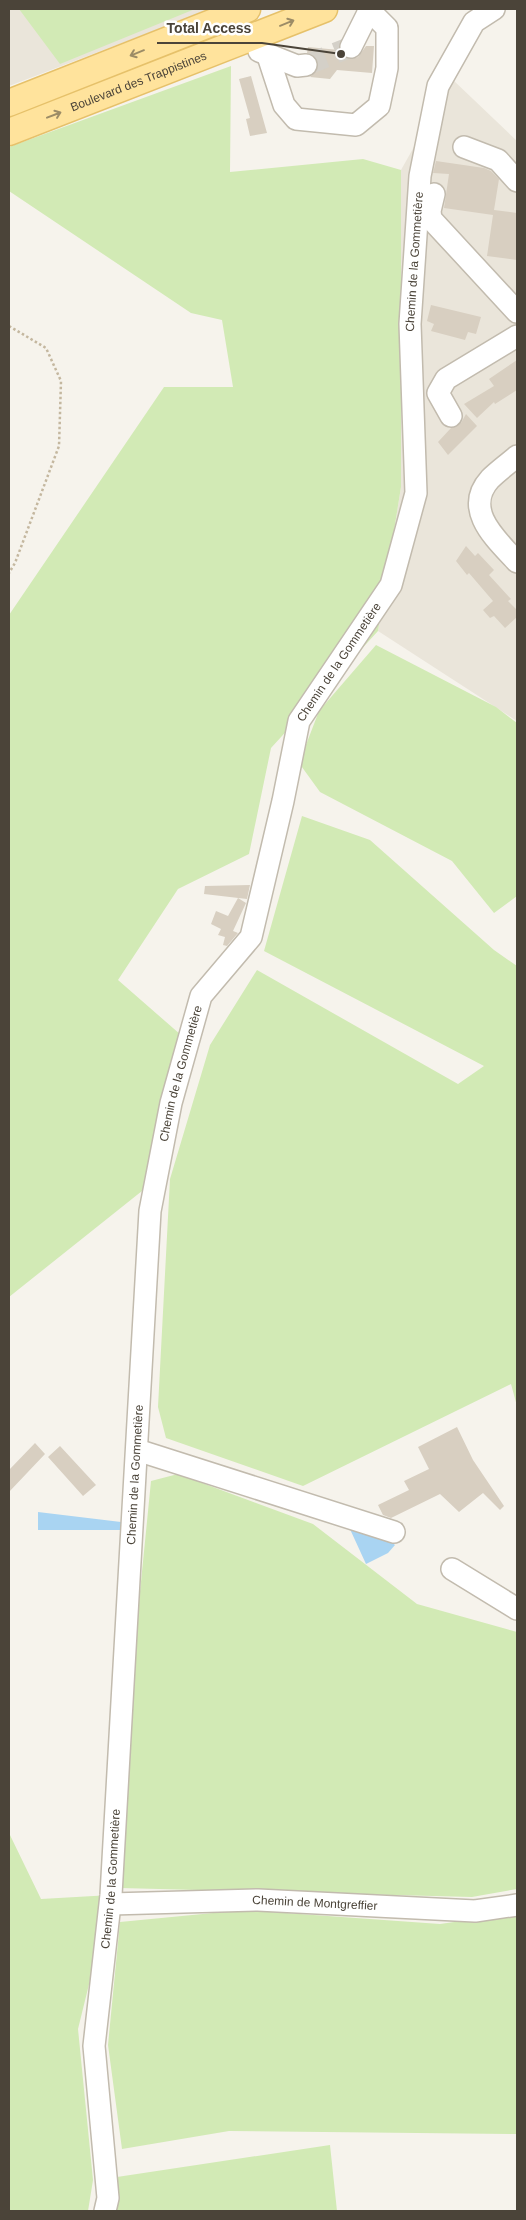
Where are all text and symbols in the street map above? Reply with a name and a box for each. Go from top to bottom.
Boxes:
callout: Total Access [157,14,262,43]
one-way arrow [279,18,294,27]
text: Total Access [167,20,252,36]
one-way arrow [130,48,145,58]
street label: Boulevard des Trappistines [68,49,209,114]
one-way arrow [46,109,61,119]
street label: Chemin de la Gommetière [403,191,426,332]
street label: Chemin de la Gommetière [294,600,384,724]
street label: Chemin de la Gommetière [157,1003,205,1143]
street label: Chemin de la Gommetière [124,1404,146,1545]
street label: Chemin de la Gommetière [98,1808,123,1950]
street label: Chemin de Montgreffier [252,1893,378,1913]

